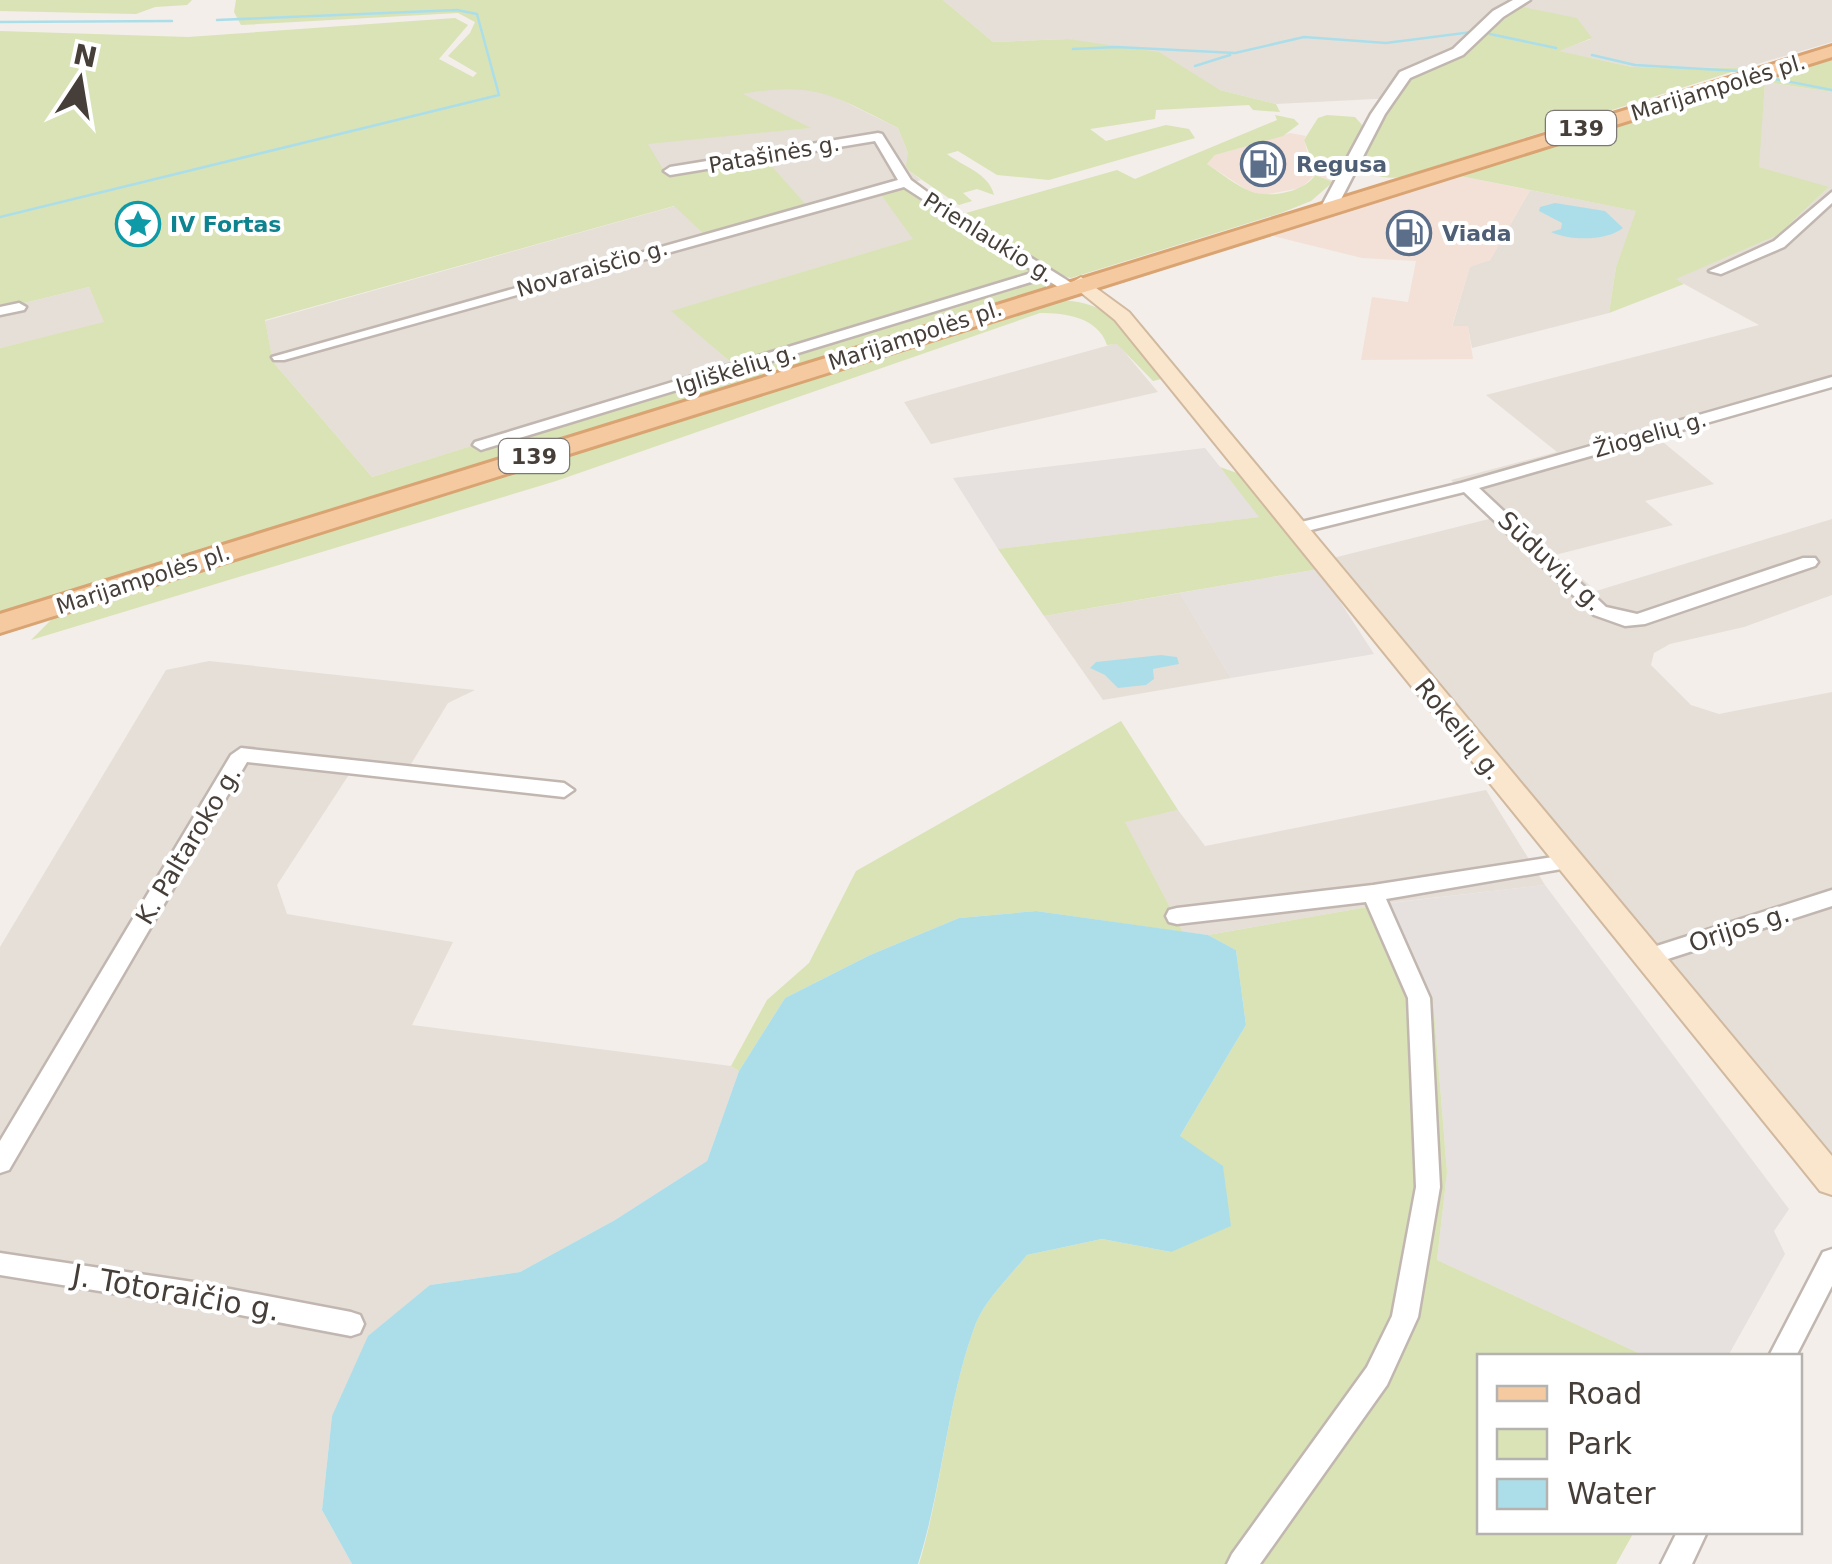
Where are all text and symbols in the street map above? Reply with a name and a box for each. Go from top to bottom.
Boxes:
north arrow [30,30,130,130]
text: N [70,37,100,75]
street label: Marijampolės pl. [1628,49,1808,126]
road number: 139 [1546,111,1616,145]
street label: Patašinės g. [707,131,841,178]
fuel station icon: Regusa [1240,141,1286,187]
place label: Regusa [1296,152,1387,177]
street label: Prienlaukio g. [919,187,1059,288]
place icon: IV Fortas [115,201,161,247]
fuel station icon: Viada [1386,210,1432,256]
place label: IV Fortas [170,212,281,237]
place label: Viada [1442,221,1512,246]
street label: Novaraisčio g. [514,235,671,302]
street label: Marijampolės pl. [825,296,1005,375]
street label: Igliškėlių g. [673,339,799,400]
street label: Žiogelių g. [1591,406,1709,463]
road number: 139 [499,439,569,473]
street label: Sūduvių g. [1492,505,1609,617]
street label: Marijampolės pl. [53,540,233,619]
street label: Rokelių g. [1409,673,1508,786]
street label: K. Paltaroko g. [130,761,247,930]
street label: Orijos g. [1685,899,1793,958]
street label: J. Totoraičio g. [68,1257,283,1328]
legend [1477,1354,1802,1534]
text: Road [1567,1376,1642,1411]
text: Park [1567,1426,1632,1461]
text: Water [1567,1476,1656,1511]

